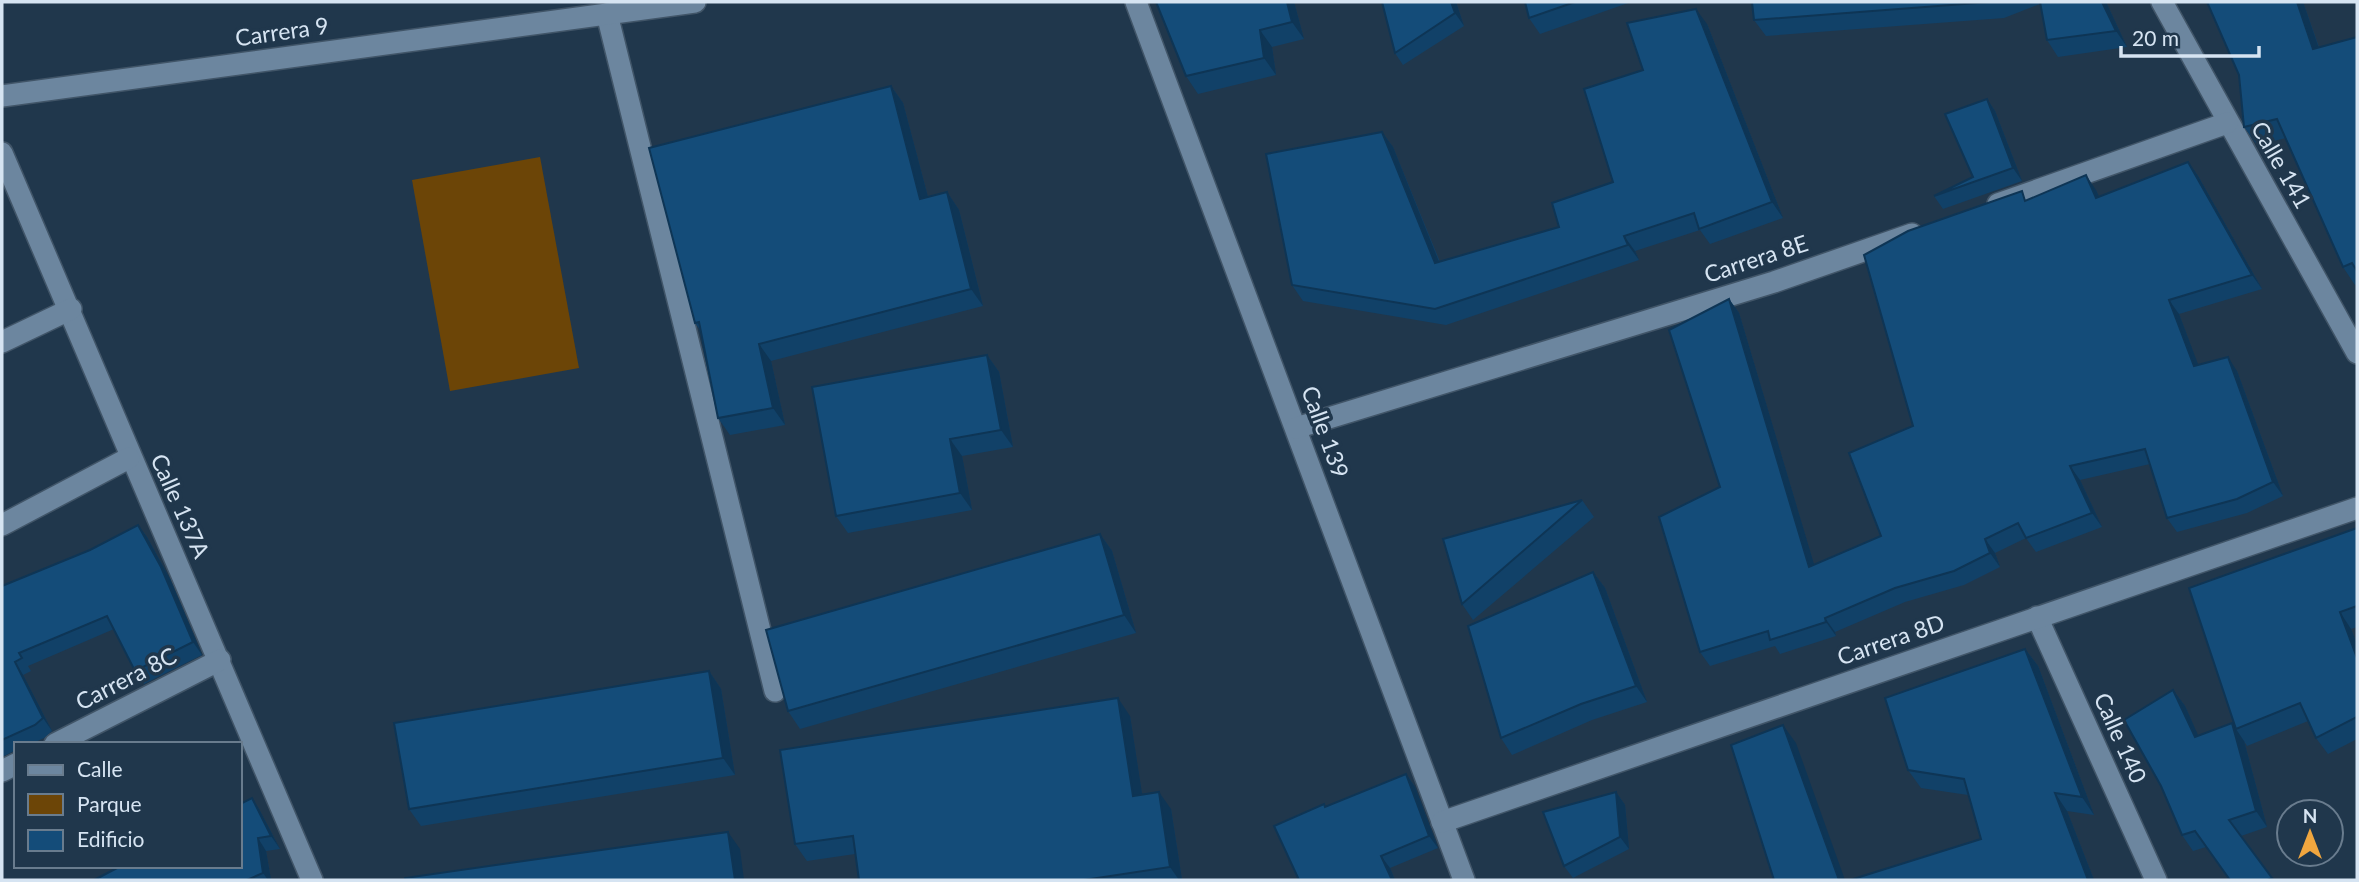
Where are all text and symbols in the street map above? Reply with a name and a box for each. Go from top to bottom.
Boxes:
street label: Carrera 9 [233,11,330,51]
scale bar [2121,14,2259,58]
text: 20 m [2132,25,2179,50]
street label: Calle 141 [2246,116,2318,213]
street label: Carrera 8E [1700,228,1811,288]
street label: Calle 139 [1296,382,1355,481]
street label: Calle 137A [145,449,217,563]
street label: Carrera 8D [1833,608,1948,670]
street label: Carrera 8C [70,641,181,715]
street label: Calle 140 [2089,688,2153,787]
legend [14,742,242,868]
text: Calle [77,756,122,781]
text: Parque [77,791,142,816]
north arrow [2275,798,2345,868]
text: N [2303,804,2317,827]
text: Edificio [77,826,145,851]

